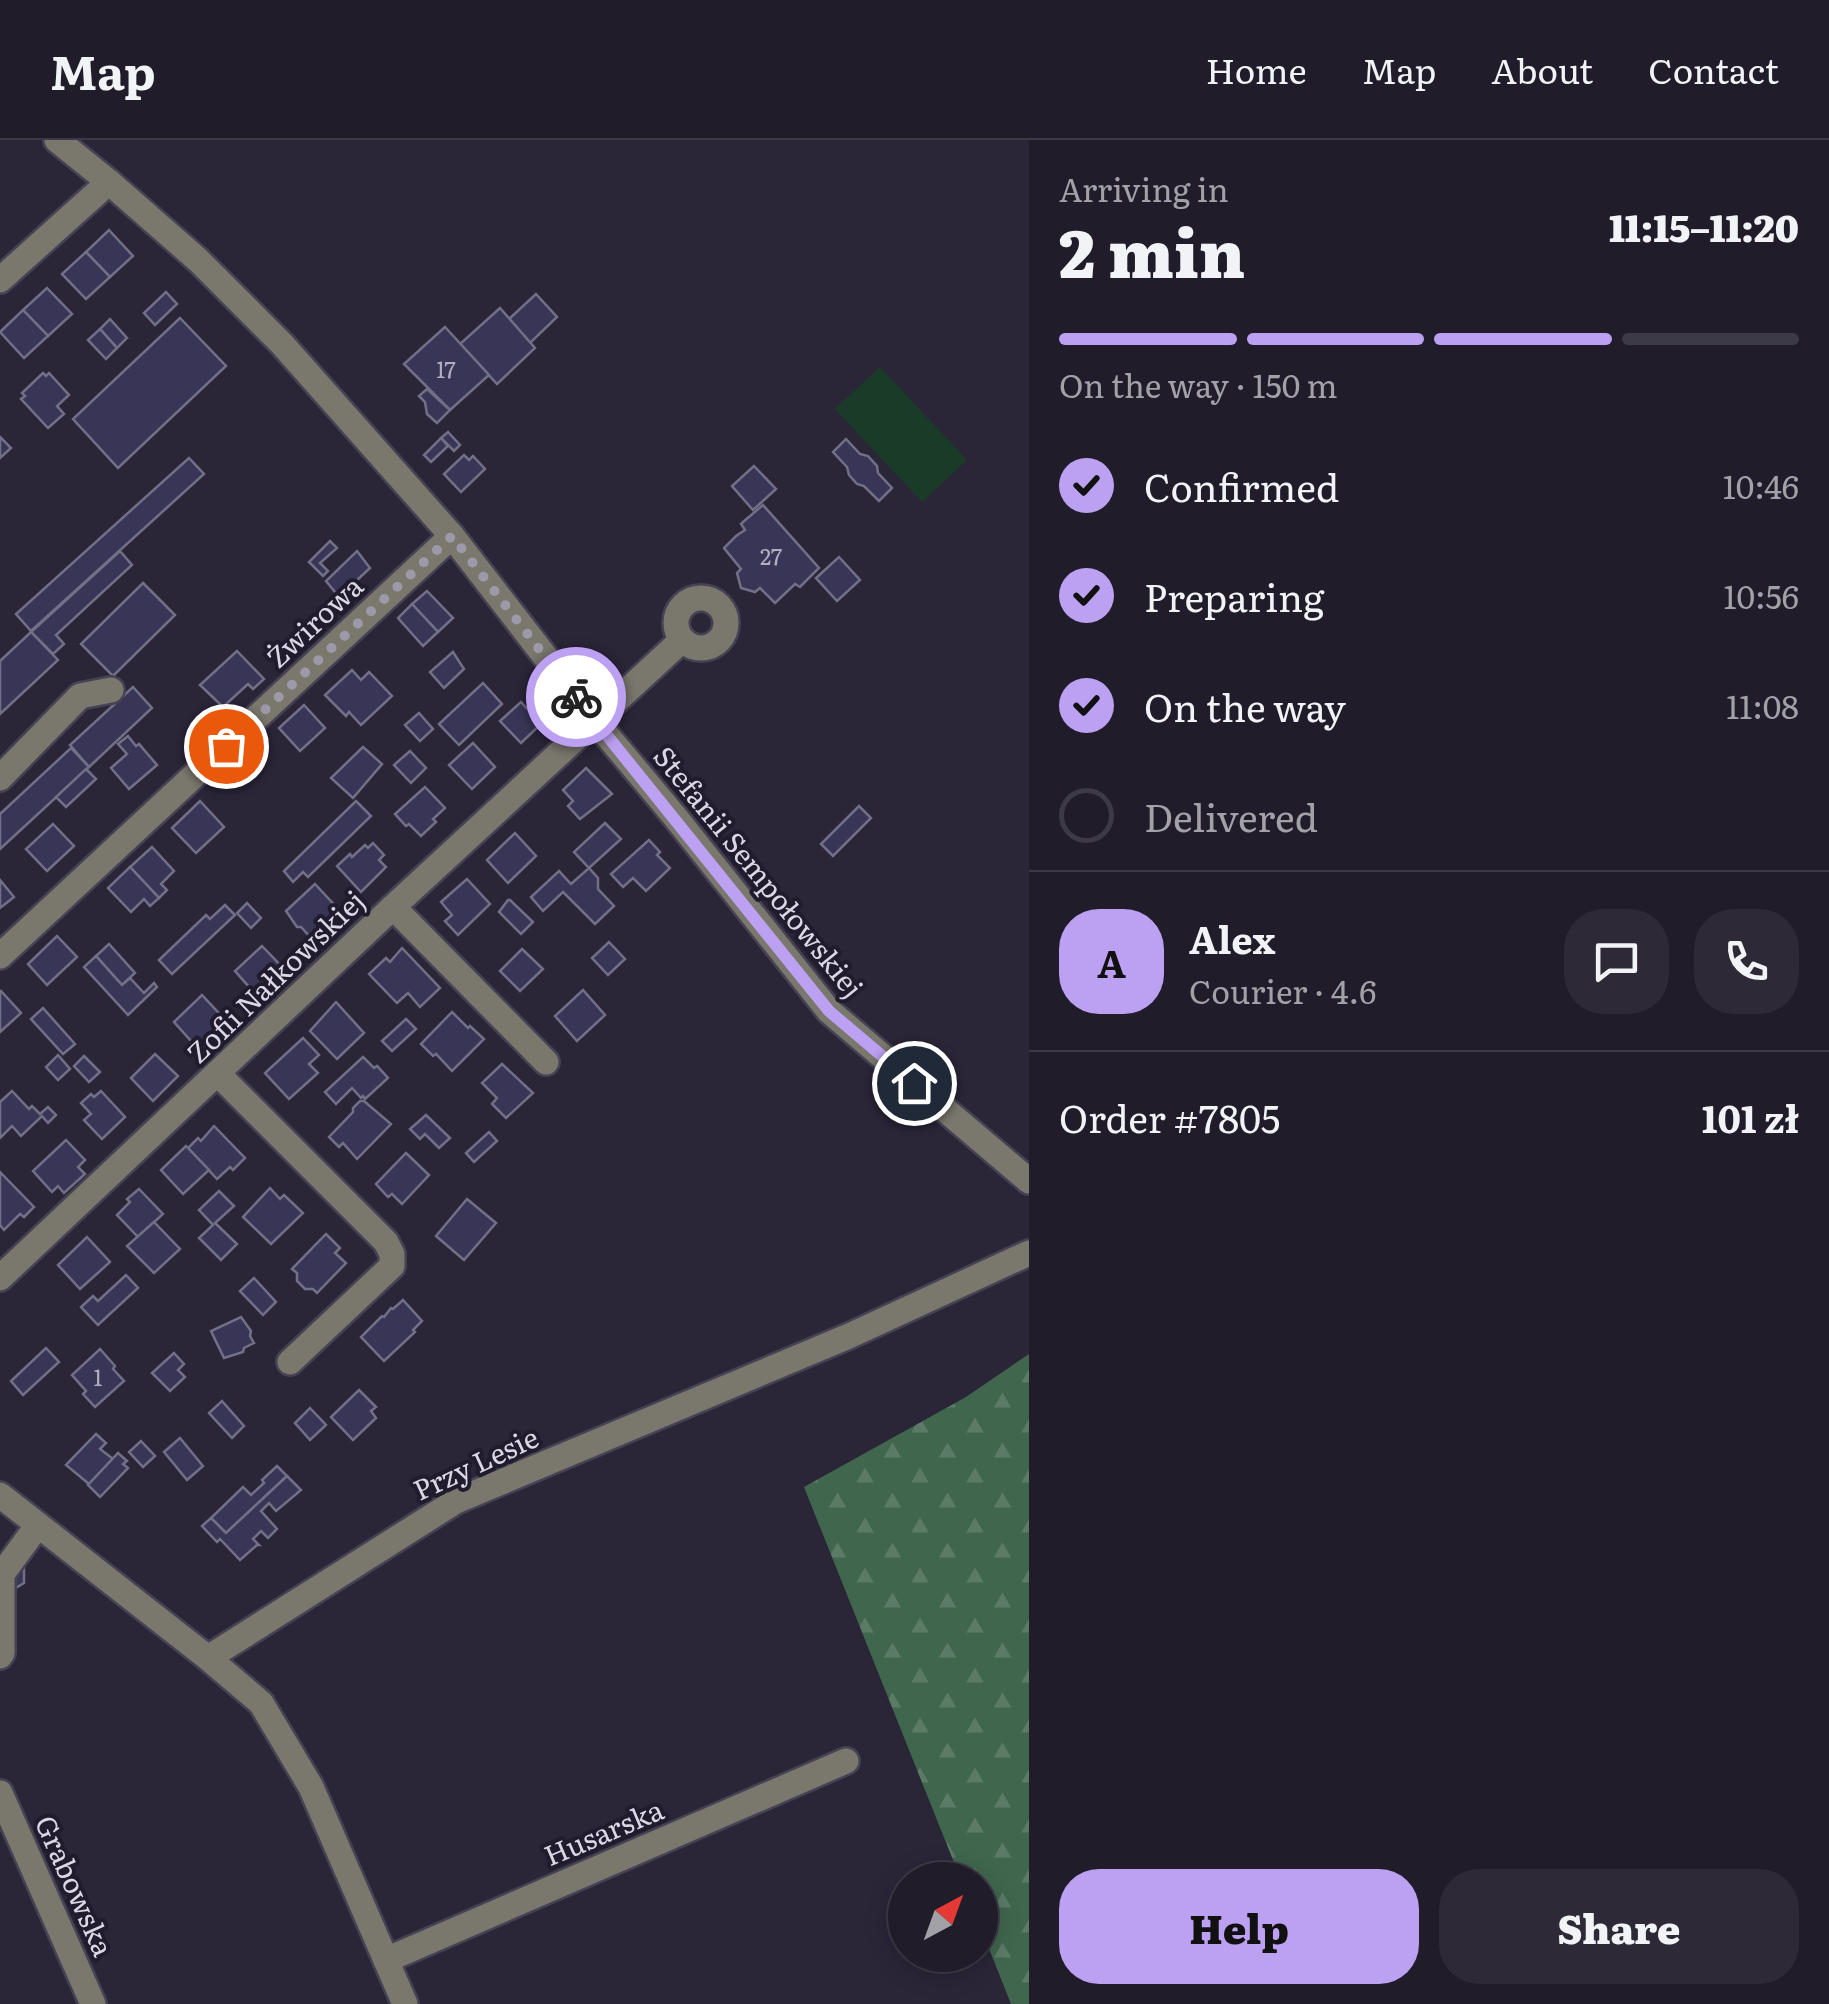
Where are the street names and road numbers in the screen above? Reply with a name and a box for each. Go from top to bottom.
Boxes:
street label: Żwirowa [256,565,371,676]
street label: Stefanii Sempołowskiej [645,736,874,1006]
street label: Zofii Nałkowskiej [176,879,373,1072]
street label: Przy Lesie [406,1415,545,1510]
street label: Husarska [537,1787,670,1875]
street label: Grabowska [26,1808,126,1962]

